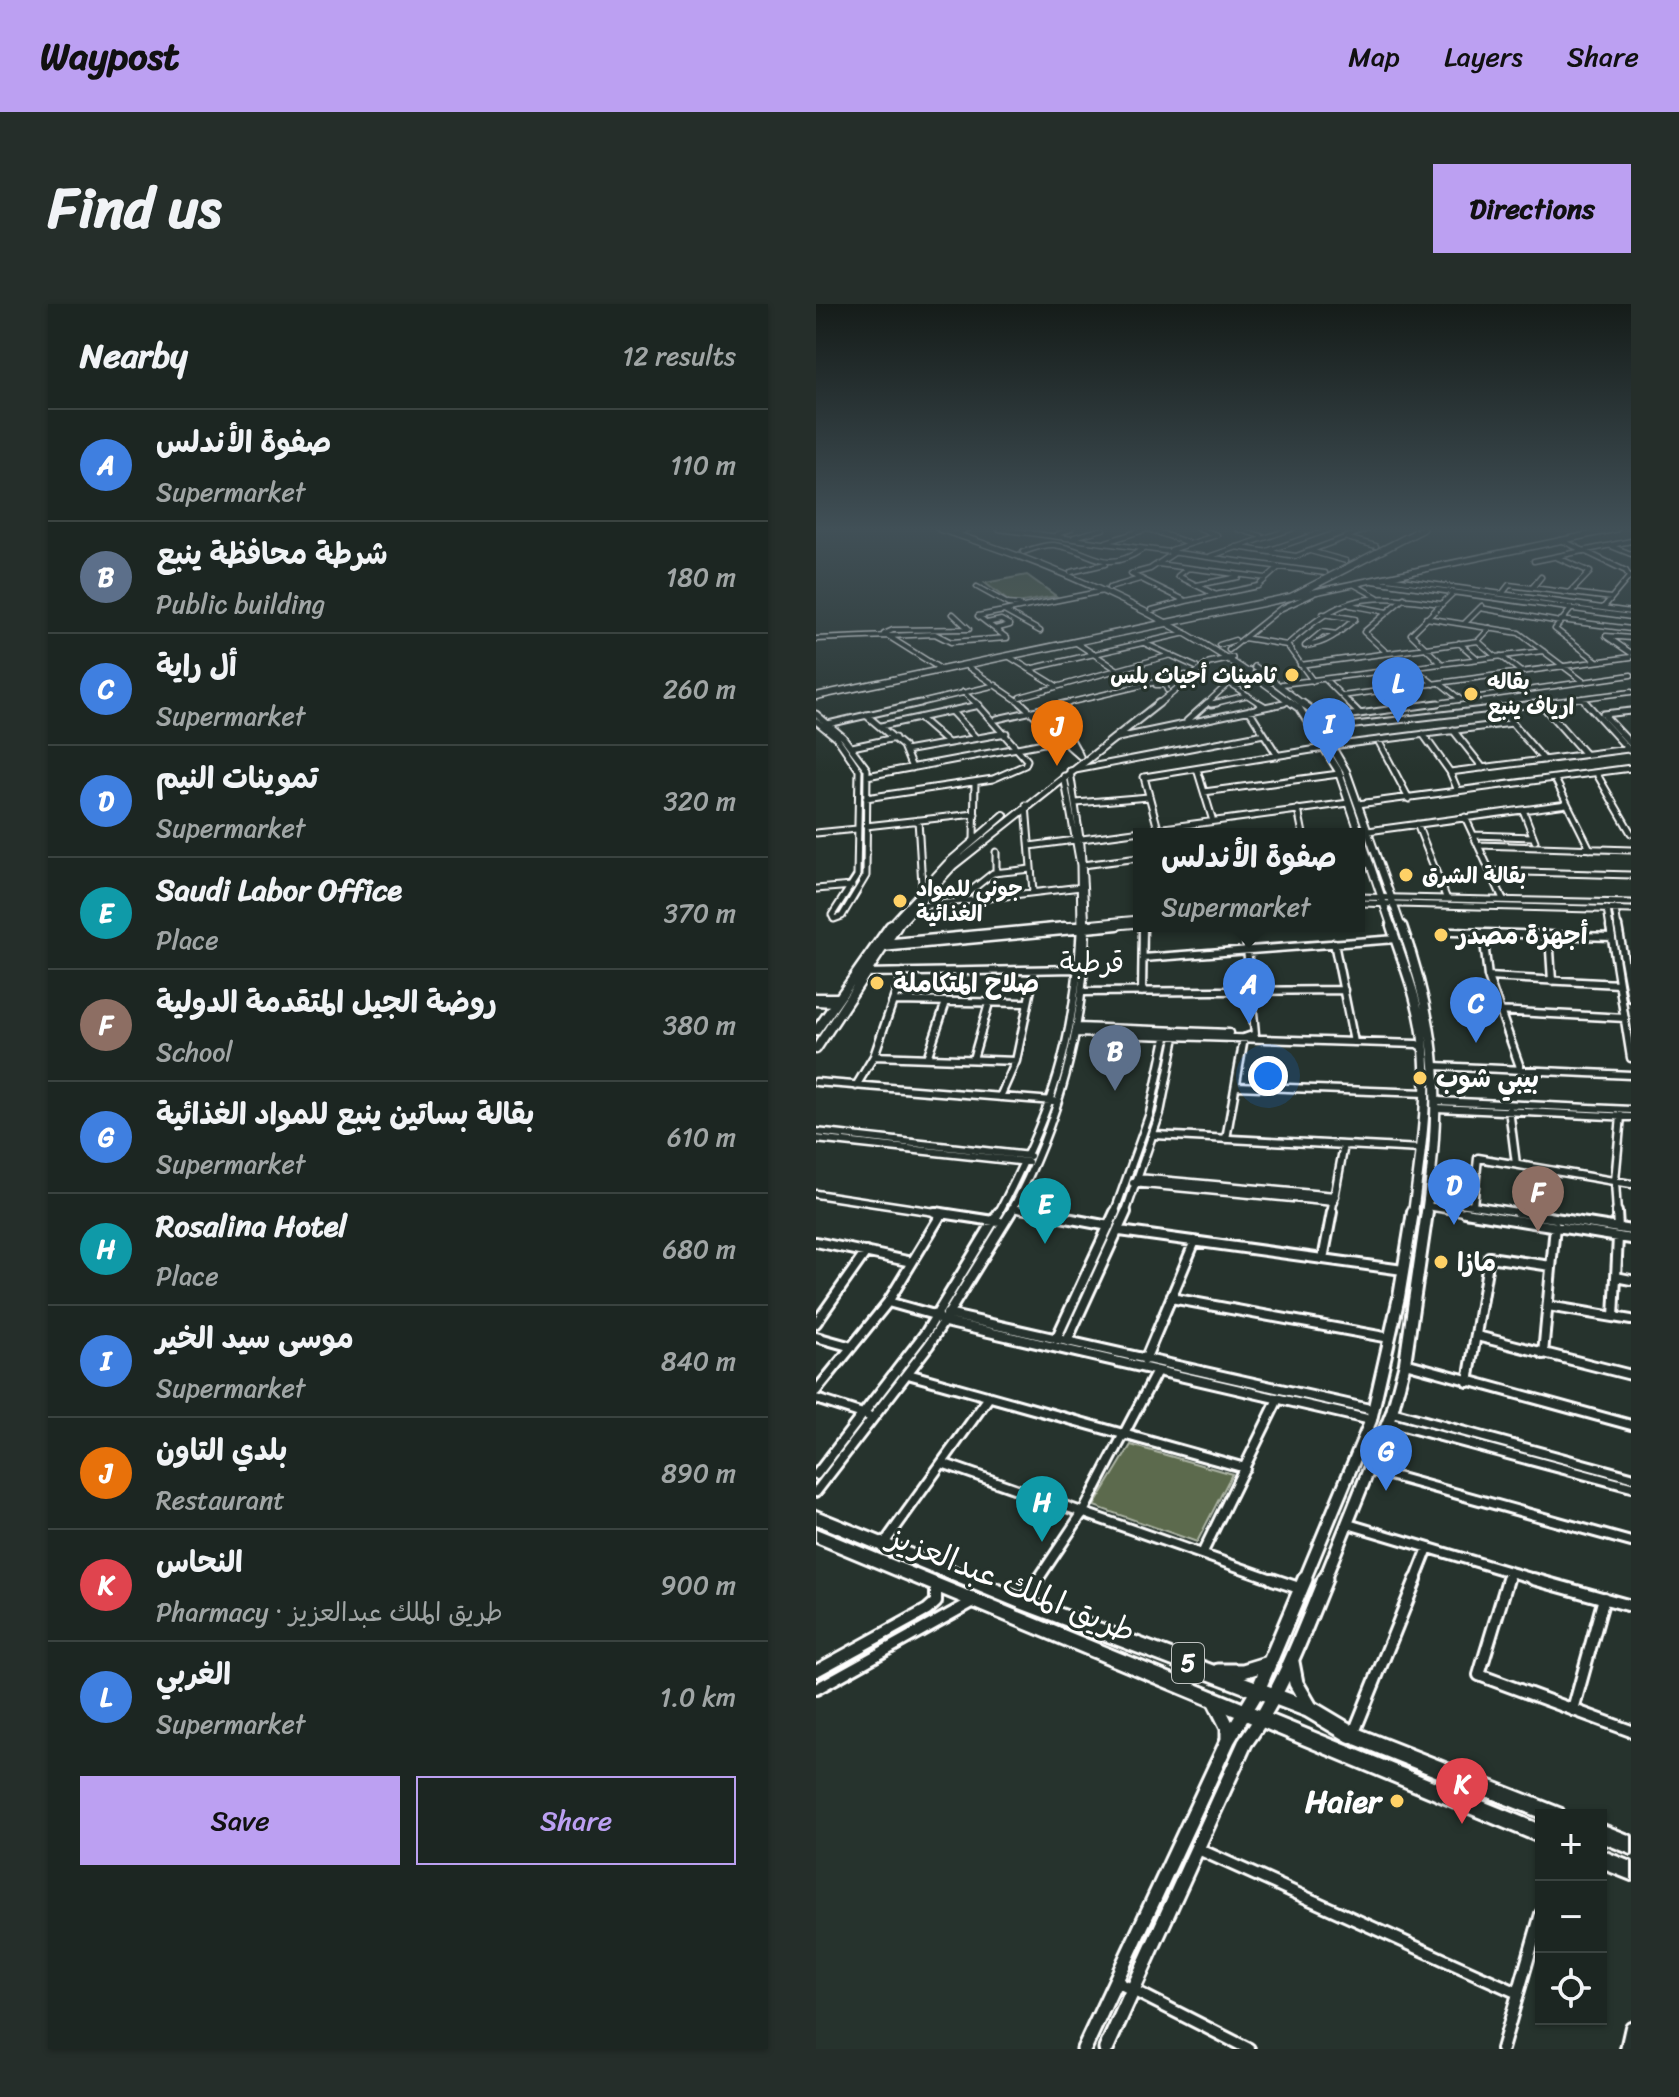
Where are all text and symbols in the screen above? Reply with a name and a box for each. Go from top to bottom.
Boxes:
text: Waypost [40,23,180,90]
text: Map [1348,32,1400,81]
text: Layers [1444,32,1523,81]
text: Share [1567,32,1639,81]
text: Find us [48,159,221,258]
button: Directions [1433,164,1631,253]
text: Nearby [80,326,188,386]
text: 12 results [622,333,736,379]
text: صفوة الأندلس [156,415,332,469]
text: A [97,442,115,488]
text: 110 m [671,442,736,488]
text: Supermarket [156,469,305,515]
text: شرطة محافظة ينبع [156,527,388,581]
text: B [98,554,114,600]
text: 180 m [666,554,736,600]
text: Public building [156,581,325,627]
text: أل راية [156,639,237,693]
place label: ثاميناث أجياث بلس [1110,656,1278,695]
pin: L [1372,657,1424,723]
place label: بقاله ارياف ينبع [1487,662,1574,726]
text: C [98,666,114,712]
text: 260 m [663,666,736,712]
marker: ثاميناث أجياث بلس [1283,666,1301,684]
marker: بقاله ارياف ينبع [1462,685,1480,703]
text: Supermarket [156,693,305,739]
pin: I [1303,698,1355,764]
pin: J [1031,700,1083,766]
text: تموينات النيم [156,751,318,805]
text: D [98,778,114,824]
text: 320 m [664,778,736,824]
text: Supermarket [156,805,305,851]
popup [1133,828,1365,932]
text: صفوة الأندلس [1161,830,1337,884]
place label: بقالة الشرق [1422,856,1526,895]
text: Saudi Labor Office [156,863,402,917]
marker: بقالة الشرق [1397,866,1415,884]
place label: جوني للمواد الغذائية [916,869,1023,933]
text: Supermarket [1161,884,1311,930]
text: E [99,890,113,936]
text: 370 m [664,890,736,936]
marker: جوني للمواد الغذائية [891,892,909,910]
place label: أجهزة مصدر [1455,912,1588,958]
text: Place [156,917,219,963]
marker: أجهزة مصدر [1432,926,1450,944]
district label: قرطبة [1060,938,1124,987]
pin: A [1223,958,1275,1024]
place label: صلاح المتكاملة [893,960,1039,1006]
marker: صلاح المتكاملة [868,974,886,992]
text: روضة الجيل المتقدمة الدولية [156,975,497,1029]
pin: C [1450,977,1502,1043]
text: F [99,1002,113,1048]
text: 380 m [663,1002,736,1048]
pin: B [1089,1025,1141,1091]
text: School [156,1029,233,1075]
place label: بيبي شوب [1436,1055,1539,1102]
your location [1248,1056,1288,1096]
marker: بيبي شوب [1411,1069,1429,1087]
text: بقالة بساتين ينبع للمواد الغذائية [156,1087,534,1141]
text: G [98,1114,114,1160]
text: 610 m [667,1114,736,1160]
text: Supermarket [156,1141,305,1187]
pin: D [1428,1159,1480,1225]
pin: F [1512,1166,1564,1232]
pin: E [1019,1178,1071,1244]
text: Rosalina Hotel [156,1199,347,1253]
text: H [97,1226,115,1272]
text: 680 m [662,1226,736,1272]
place label: مازا [1457,1239,1496,1285]
text: Place [156,1253,219,1299]
marker: مازا [1432,1253,1450,1271]
text: موسى سيد الخير [156,1311,354,1365]
text: I [101,1338,111,1384]
text: 840 m [661,1338,736,1384]
text: Supermarket [156,1365,305,1411]
text: بلدي التاون [156,1423,287,1477]
pin: G [1360,1425,1412,1491]
text: J [100,1450,112,1496]
text: 890 m [661,1450,736,1496]
pin: H [1016,1476,1068,1542]
text: Restaurant [156,1477,285,1523]
street label: طريق الملك عبدالعزيز [877,1507,1145,1660]
text: النحاس [156,1535,243,1589]
text: K [98,1562,114,1608]
text: 900 m [660,1562,736,1608]
text: Pharmacy · طريق الملك عبدالعزيز [156,1589,503,1635]
road number: 5 [1172,1643,1204,1683]
text: الغربي [156,1647,231,1701]
text: L [100,1674,112,1720]
text: 1.0 km [660,1674,736,1720]
text: Supermarket [156,1701,305,1747]
pin: K [1436,1758,1488,1824]
place label: Haier [1305,1773,1384,1830]
button: Save [80,1776,400,1865]
button: Share [416,1776,736,1865]
marker: Haier [1388,1792,1406,1810]
map controls [1535,1809,1607,2025]
button: + [1535,1809,1607,1881]
button: − [1535,1881,1607,1953]
button: locate [1535,1953,1607,2025]

